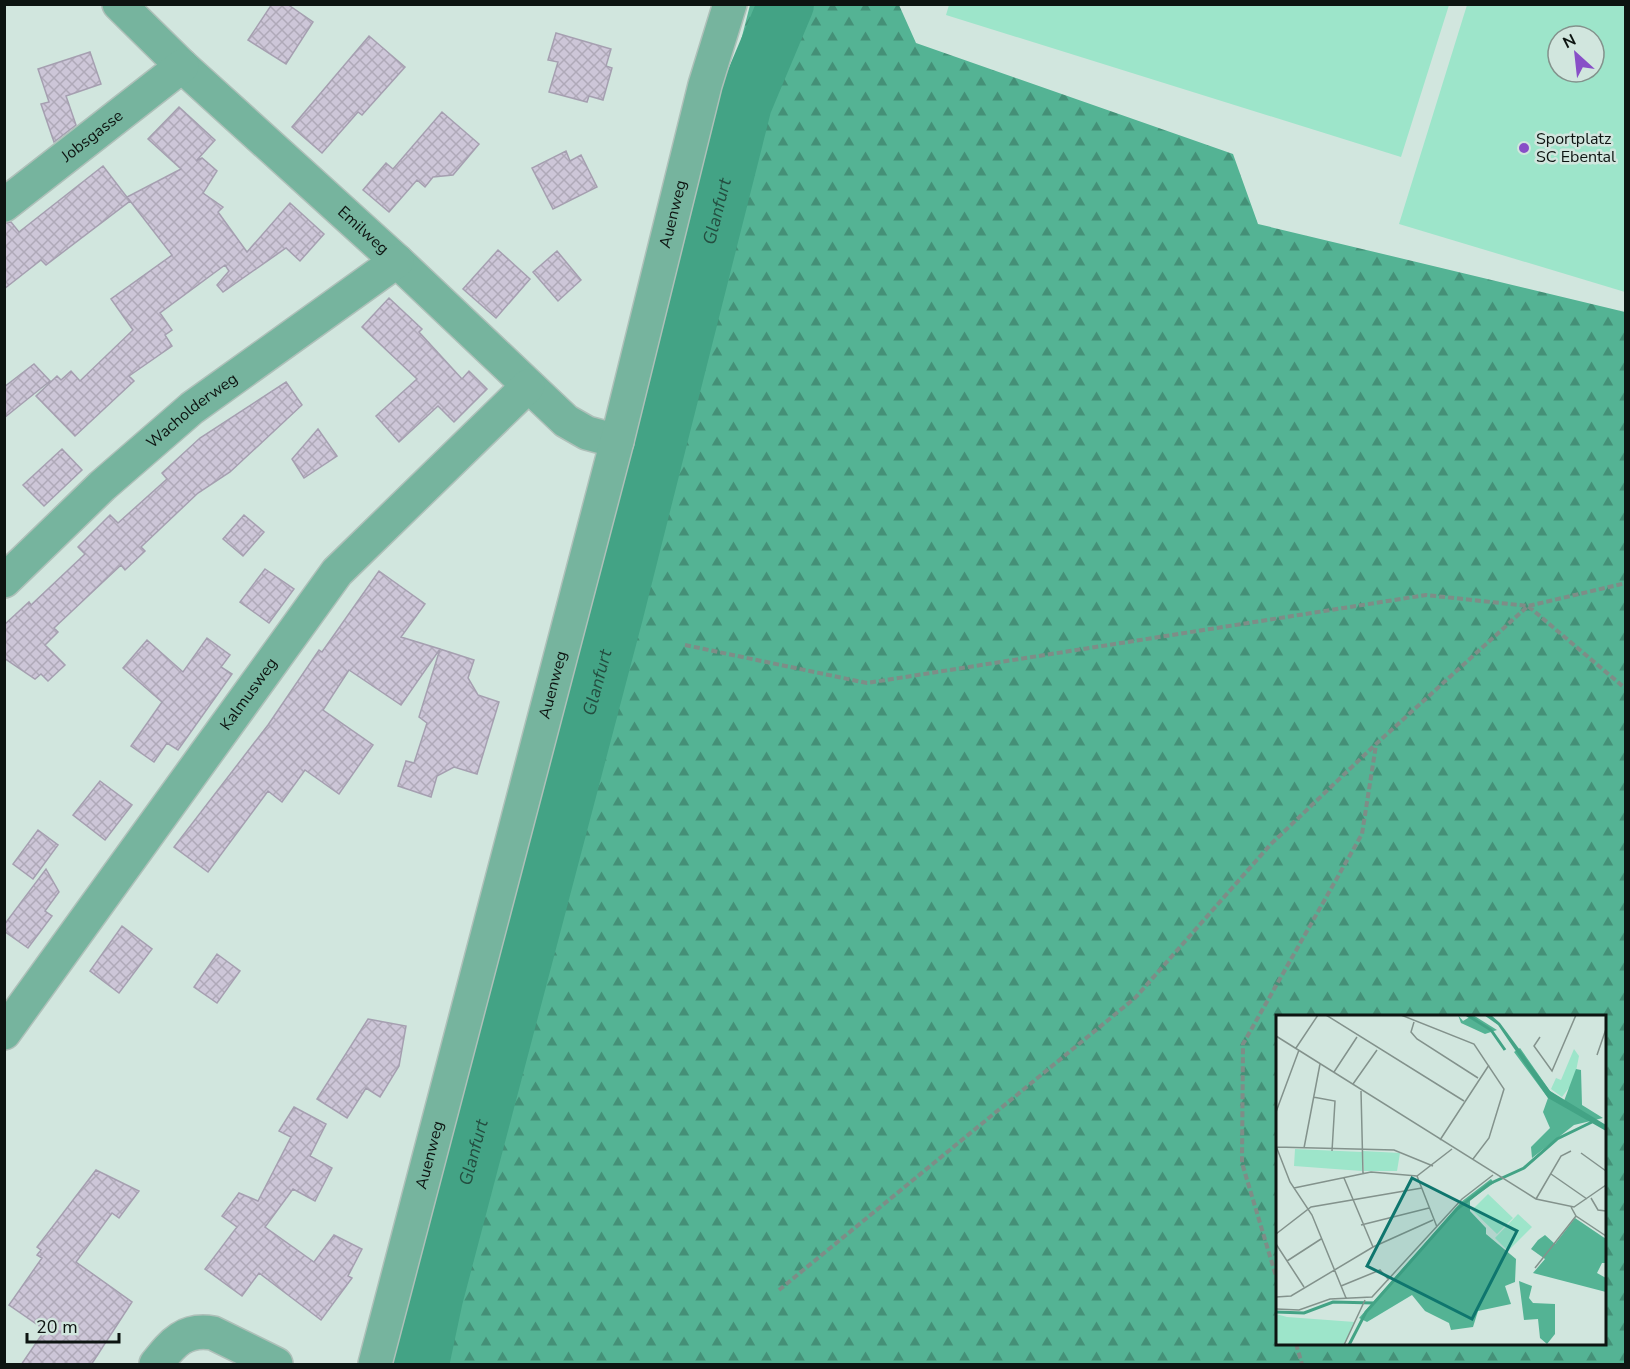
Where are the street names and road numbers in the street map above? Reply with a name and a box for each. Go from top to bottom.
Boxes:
street label: Jobsgasse [56,105,128,168]
street label: Auenweg [654,178,692,250]
street label: Emilweg [333,201,394,259]
street label: Wacholderweg [142,368,242,454]
street label: Auenweg [534,649,572,721]
street label: Kalmusweg [215,653,282,735]
street label: Auenweg [410,1119,449,1191]

